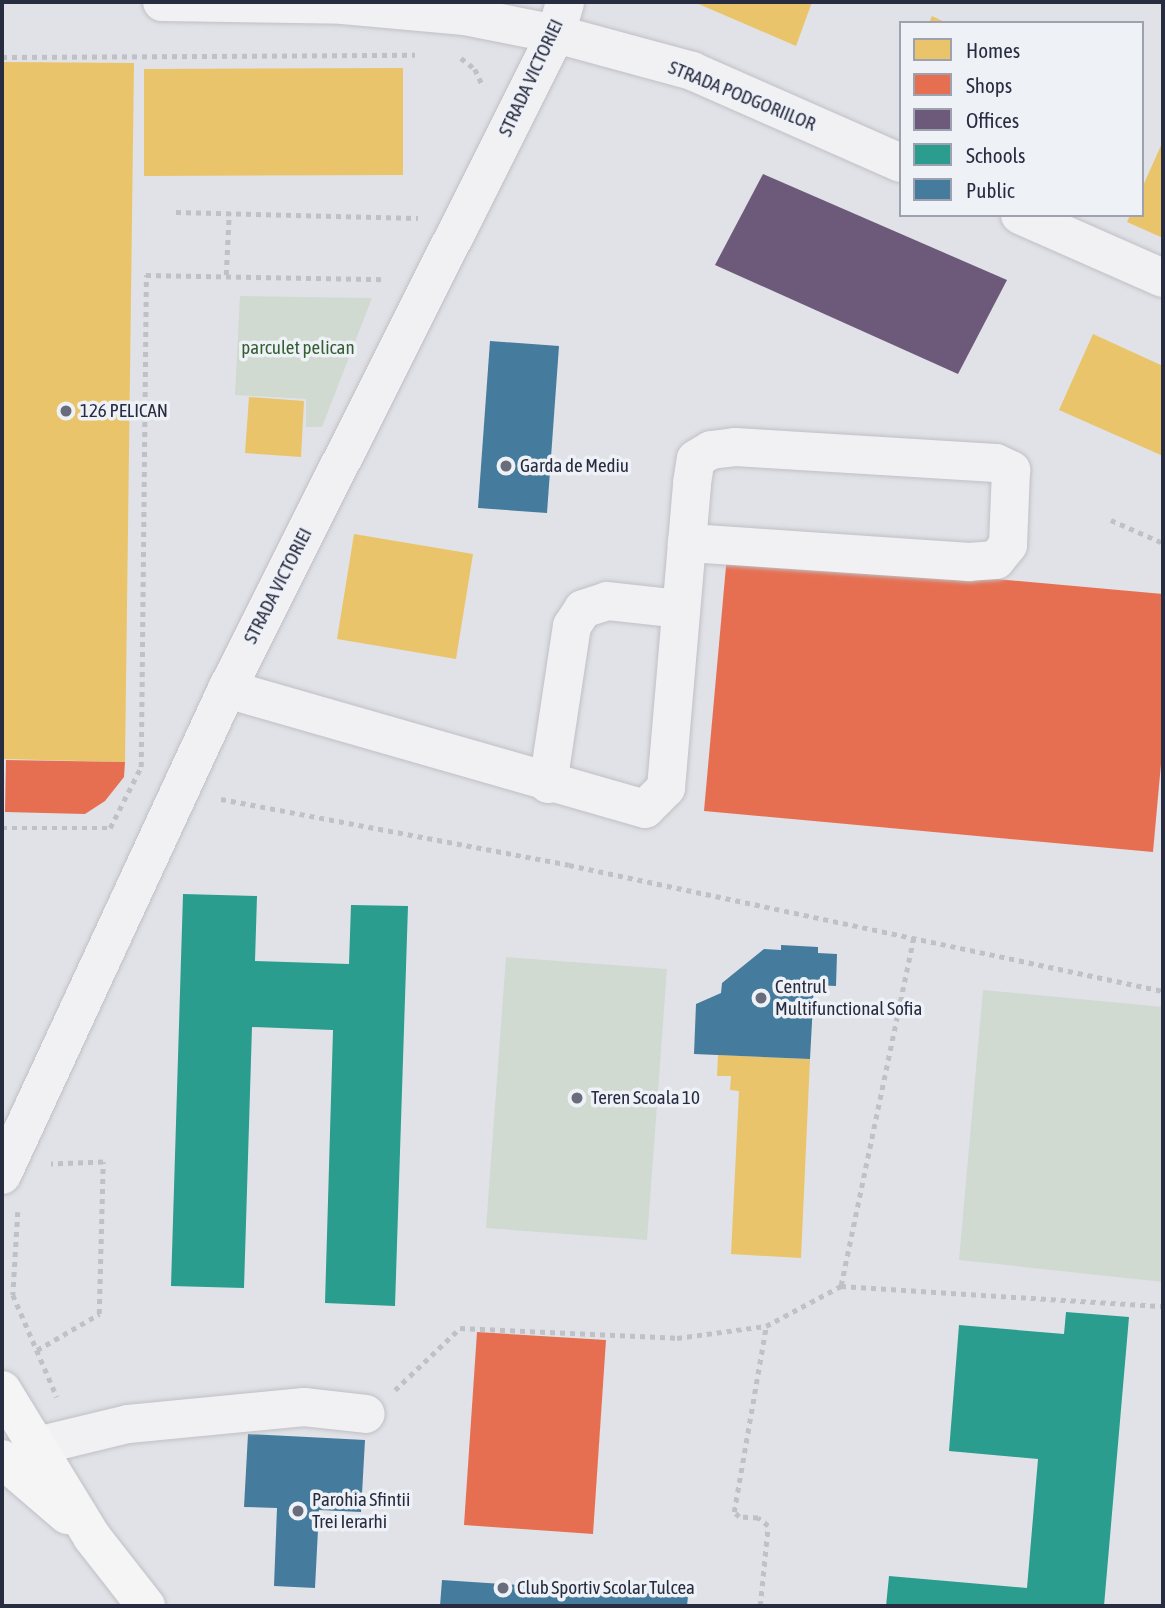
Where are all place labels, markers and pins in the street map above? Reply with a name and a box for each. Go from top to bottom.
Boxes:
place label: 126 PELICAN [80,400,168,422]
marker: 126 PELICAN [58,403,74,419]
place label: Garda de Mediu [520,455,629,477]
marker: Garda de Mediu [498,458,514,474]
place label: Centrul Multifunctional Sofia [775,976,922,1020]
marker: Centrul Multifunctional Sofia [753,990,769,1006]
place label: Teren Scoala 10 [591,1087,700,1109]
marker: Teren Scoala 10 [569,1090,585,1106]
place label: Parohia Sfintii Trei Ierarhi [312,1489,410,1533]
marker: Parohia Sfintii Trei Ierarhi [290,1503,306,1519]
place label: Club Sportiv Scolar Tulcea [517,1577,695,1599]
marker: Club Sportiv Scolar Tulcea [495,1580,511,1596]

